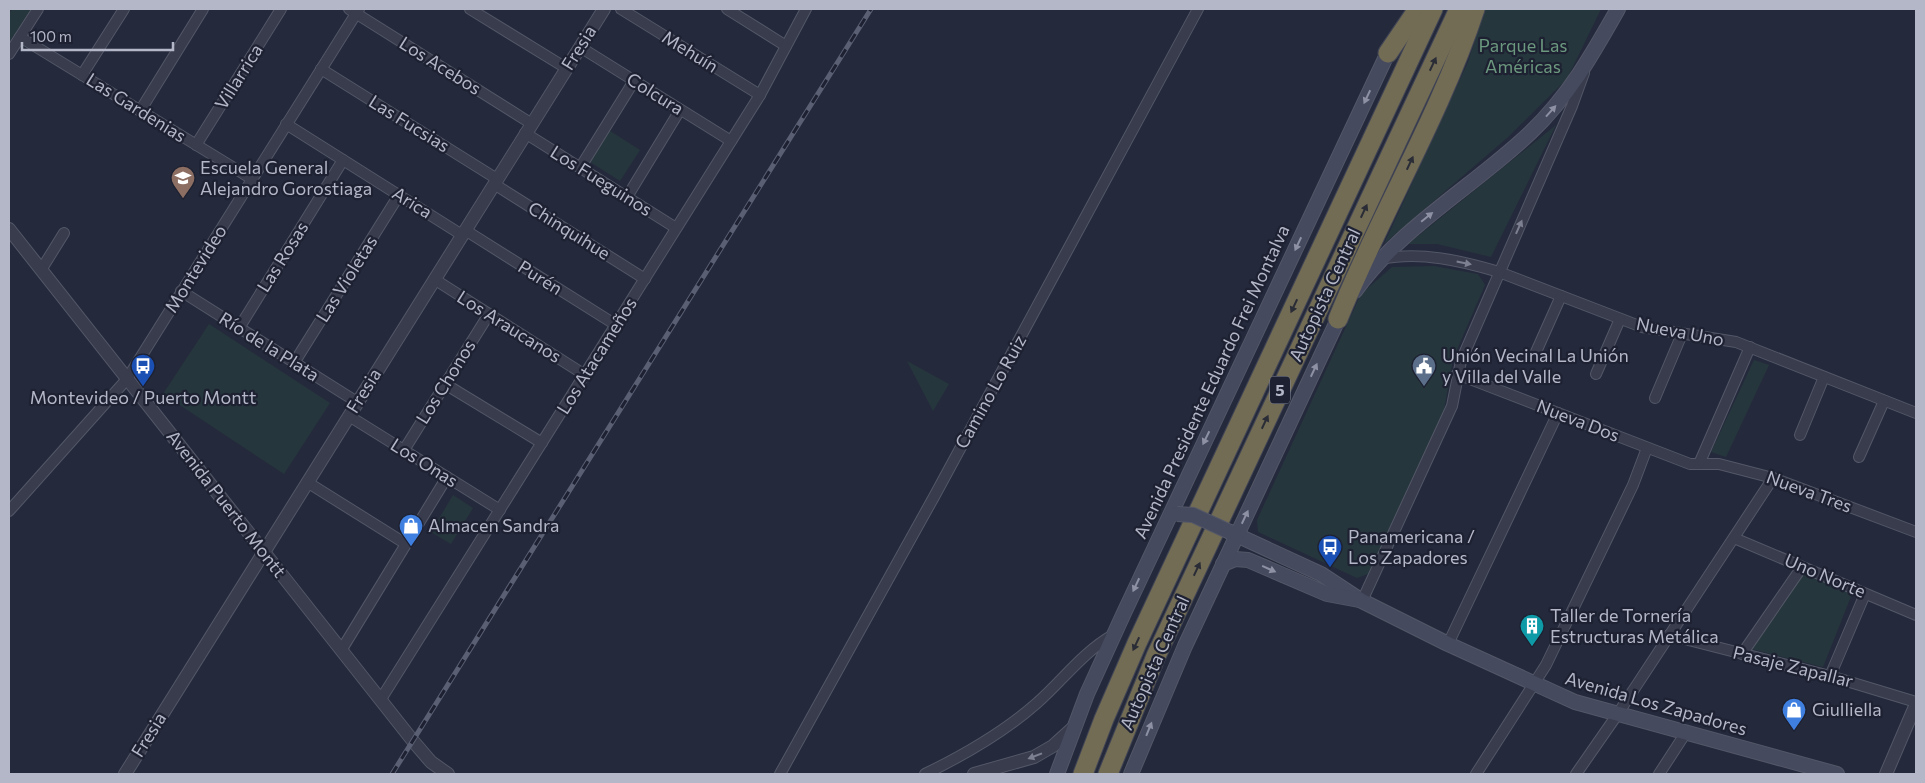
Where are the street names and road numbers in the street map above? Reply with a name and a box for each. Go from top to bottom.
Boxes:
street label: Fresia [556,21,600,74]
street label: Mehuín [658,25,723,77]
street label: Los Acebos [396,31,486,99]
street label: Villarrica [210,40,267,113]
street label: Colcura [623,67,688,119]
street label: Las Gardenias [83,68,190,146]
street label: Las Fucsias [365,90,454,157]
street label: Los Fueguinos [547,140,656,220]
street label: Arica [389,182,436,223]
street label: Chinquihue [524,196,615,264]
street label: Las Rosas [252,217,312,296]
street label: Montevideo [160,221,231,316]
street label: Avenida Presidente Eduardo Frei Montalva [1128,221,1294,542]
street label: Autopista Central [1284,224,1365,365]
street label: Las Violetas [311,231,381,326]
street label: Purén [514,255,567,299]
street label: Los Araucanos [453,285,566,367]
street label: Los Atacameños [551,293,641,418]
street label: Río de la Plata [215,307,324,386]
street label: Nueva Uno [1634,312,1726,350]
street label: Camino Lo Ruiz [950,331,1030,452]
street label: Los Chonos [411,335,480,428]
street label: Fresia [341,364,385,417]
road number: 5 [1270,376,1290,404]
street label: Nueva Dos [1534,394,1623,446]
street label: Avenida Puerto Montt [162,425,291,581]
street label: Los Onas [387,433,462,491]
street label: Nueva Tres [1764,465,1855,517]
street label: Uno Norte [1782,548,1869,602]
street label: Autopista Central [1115,592,1194,733]
street label: Pasaje Zapallar [1731,640,1856,692]
street label: Avenida Los Zapadores [1563,667,1750,740]
street label: Fresia [126,708,170,761]

